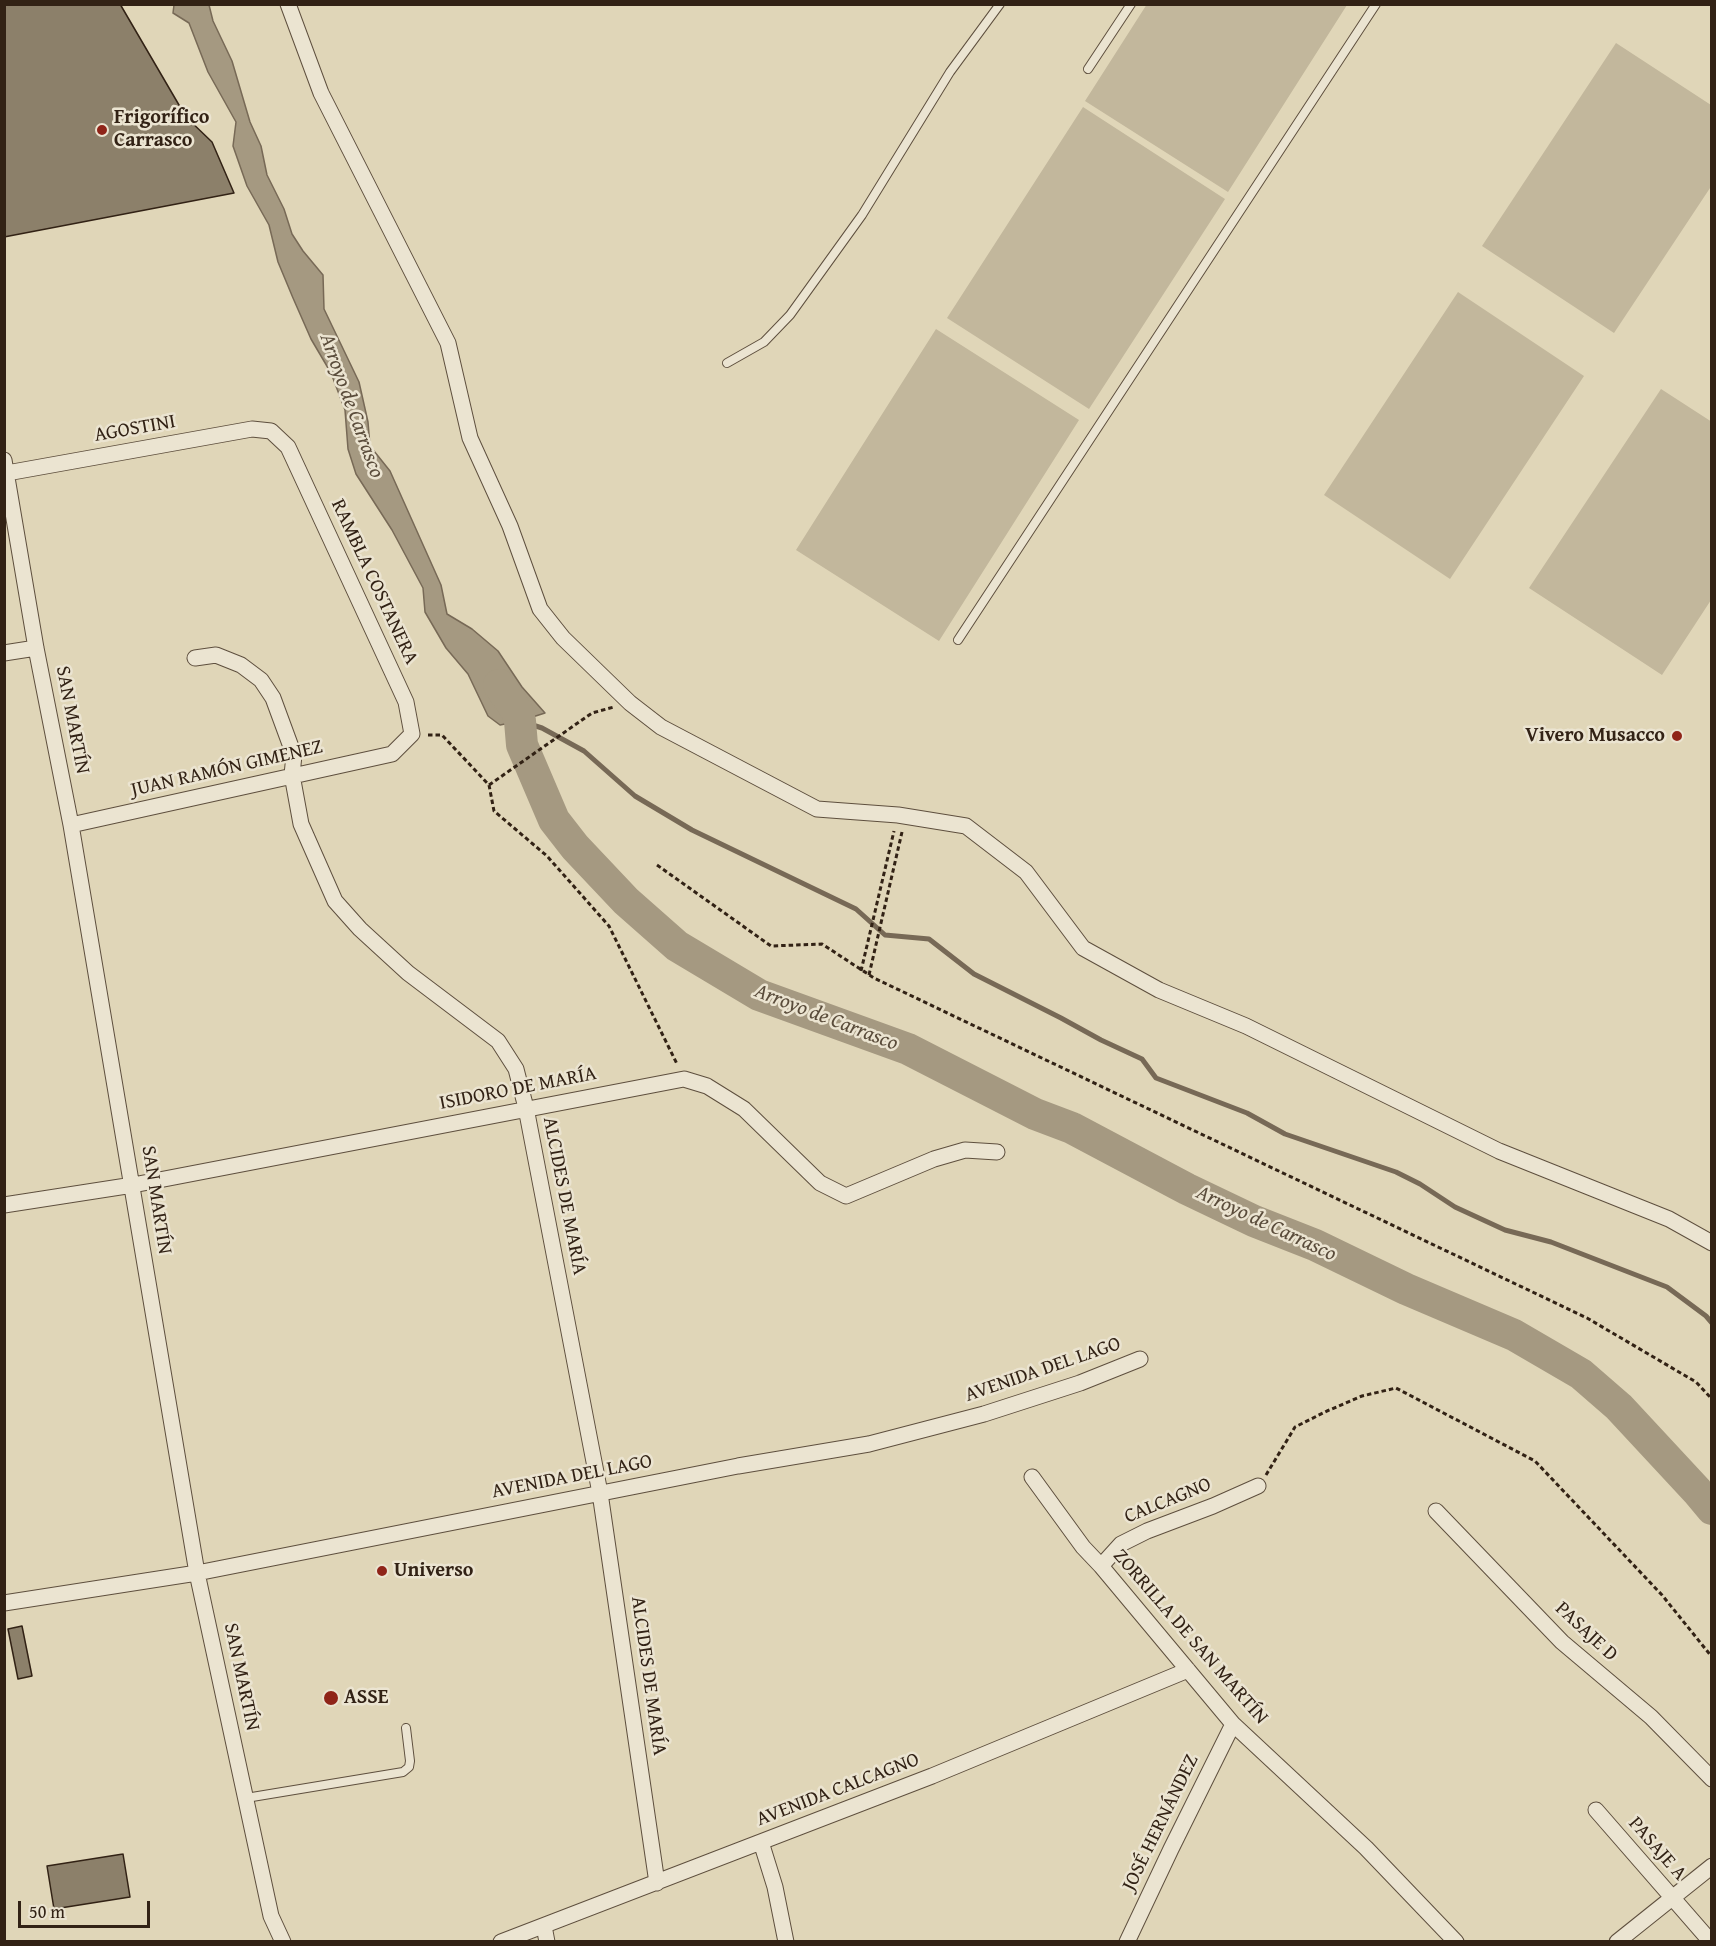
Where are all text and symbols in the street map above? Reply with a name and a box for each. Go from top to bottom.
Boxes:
place label: Frigorífico Carrasco [114,106,209,153]
marker: Frigorífico Carrasco [95,123,109,137]
water label: Arroyo de Carrasco [313,330,389,482]
street label: AGOSTINI [92,410,178,448]
street label: RAMBLA COSTANERA [325,496,423,668]
street label: SAN MARTÍN [50,664,94,776]
place label: Vivero Musacco [1525,724,1665,748]
marker: Vivero Musacco [1670,729,1684,743]
street label: JUAN RAMÓN GIMENEZ [129,735,325,803]
water label: Arroyo de Carrasco [751,979,901,1057]
street label: ISIDORO DE MARÍA [437,1062,599,1116]
street label: ALCIDES DE MARÍA [537,1115,591,1277]
street label: SAN MARTÍN [136,1144,176,1256]
water label: Arroyo de Carrasco [1192,1181,1340,1267]
street label: AVENIDA DEL LAGO [962,1332,1124,1408]
street label: AVENIDA DEL LAGO [490,1450,654,1504]
street label: CALCAGNO [1121,1473,1215,1529]
street label: ZORRILLA DE SAN MARTÍN [1107,1545,1273,1729]
place label: Universo [394,1559,474,1583]
marker: Universo [375,1564,389,1578]
street label: ALCIDES DE MARÍA [625,1595,671,1757]
street label: PASAJE D [1550,1597,1622,1667]
street label: SAN MARTÍN [218,1621,264,1733]
place label: ASSE [344,1686,388,1710]
marker: ASSE [322,1689,340,1707]
street label: AVENIDA CALCAGNO [753,1748,923,1832]
street label: JOSÉ HERNÁNDEZ [1118,1751,1204,1895]
street label: PASAJE A [1623,1812,1691,1886]
scale bar [21,1889,153,1927]
text: 50 m [29,1898,65,1925]

